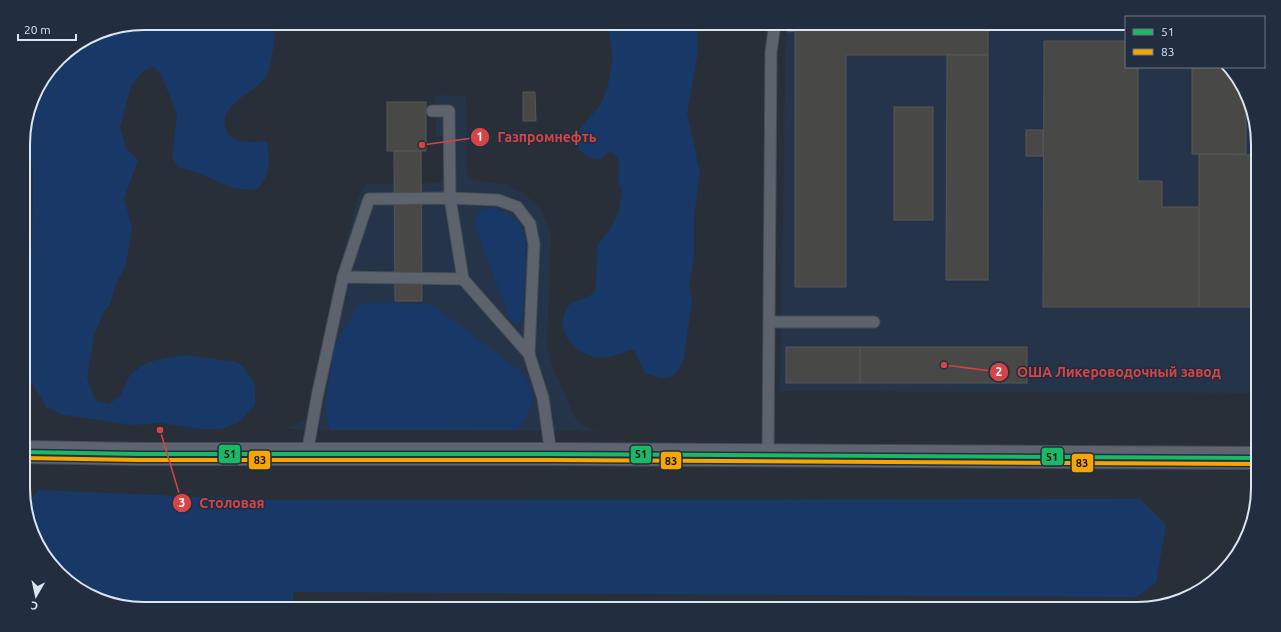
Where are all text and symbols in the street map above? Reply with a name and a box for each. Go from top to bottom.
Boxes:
scale bar [18,16,76,42]
legend [1125,16,1265,68]
text: 20 m [24,23,51,36]
text: 51 [1161,25,1175,38]
text: 83 [1161,45,1175,58]
callout: Газпромнефть [470,124,605,150]
text: Газпромнефть [498,129,597,145]
text: 1 [477,130,483,143]
callout: ОША Ликероводочный завод [989,359,1229,385]
text: ОША Ликероводочный завод [1017,364,1221,380]
text: 2 [996,365,1003,378]
line badge: 51 [218,444,241,464]
line badge: 51 [630,445,652,464]
line badge: 51 [1041,447,1064,466]
text: 51 [224,448,236,460]
text: 51 [635,448,647,460]
line badge: 83 [248,450,271,470]
line badge: 83 [660,451,682,470]
text: 51 [1046,451,1058,463]
line badge: 83 [1071,453,1094,473]
text: 83 [254,454,266,466]
text: 83 [665,455,677,467]
text: 83 [1076,457,1088,469]
callout: Столовая [172,490,273,516]
text: Столовая [199,495,265,511]
text: 3 [179,496,185,509]
north arrow [16,576,56,616]
text: С [30,599,39,612]

